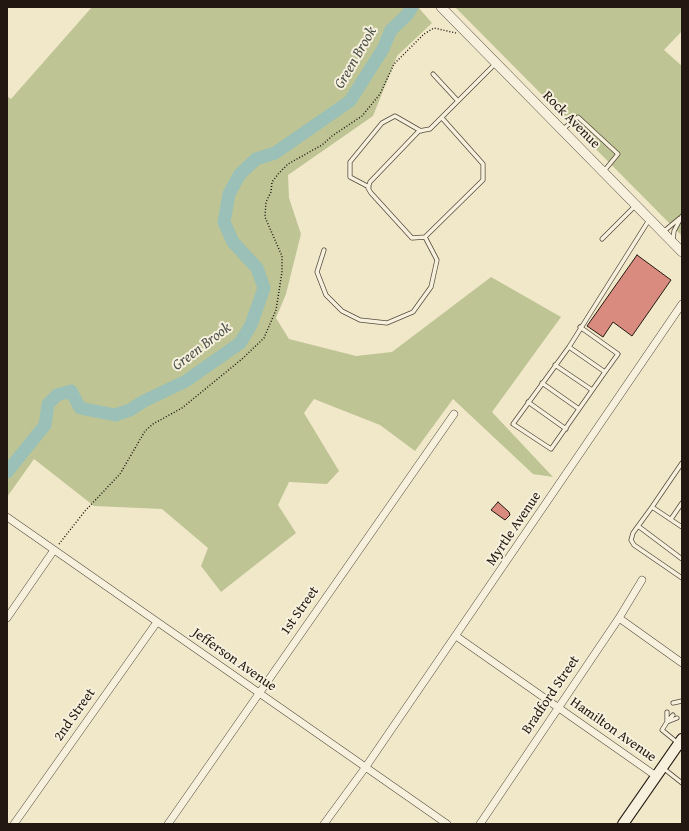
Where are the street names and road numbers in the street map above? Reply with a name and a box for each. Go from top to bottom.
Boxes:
street label: Rock Avenue [539,88,603,152]
street label: Myrtle Avenue [483,489,545,569]
street label: 1st Street [277,583,323,639]
street label: Jefferson Avenue [189,625,279,695]
street label: Bradford Street [519,653,583,737]
street label: 2nd Street [51,685,99,745]
street label: Hamilton Avenue [567,694,659,766]

